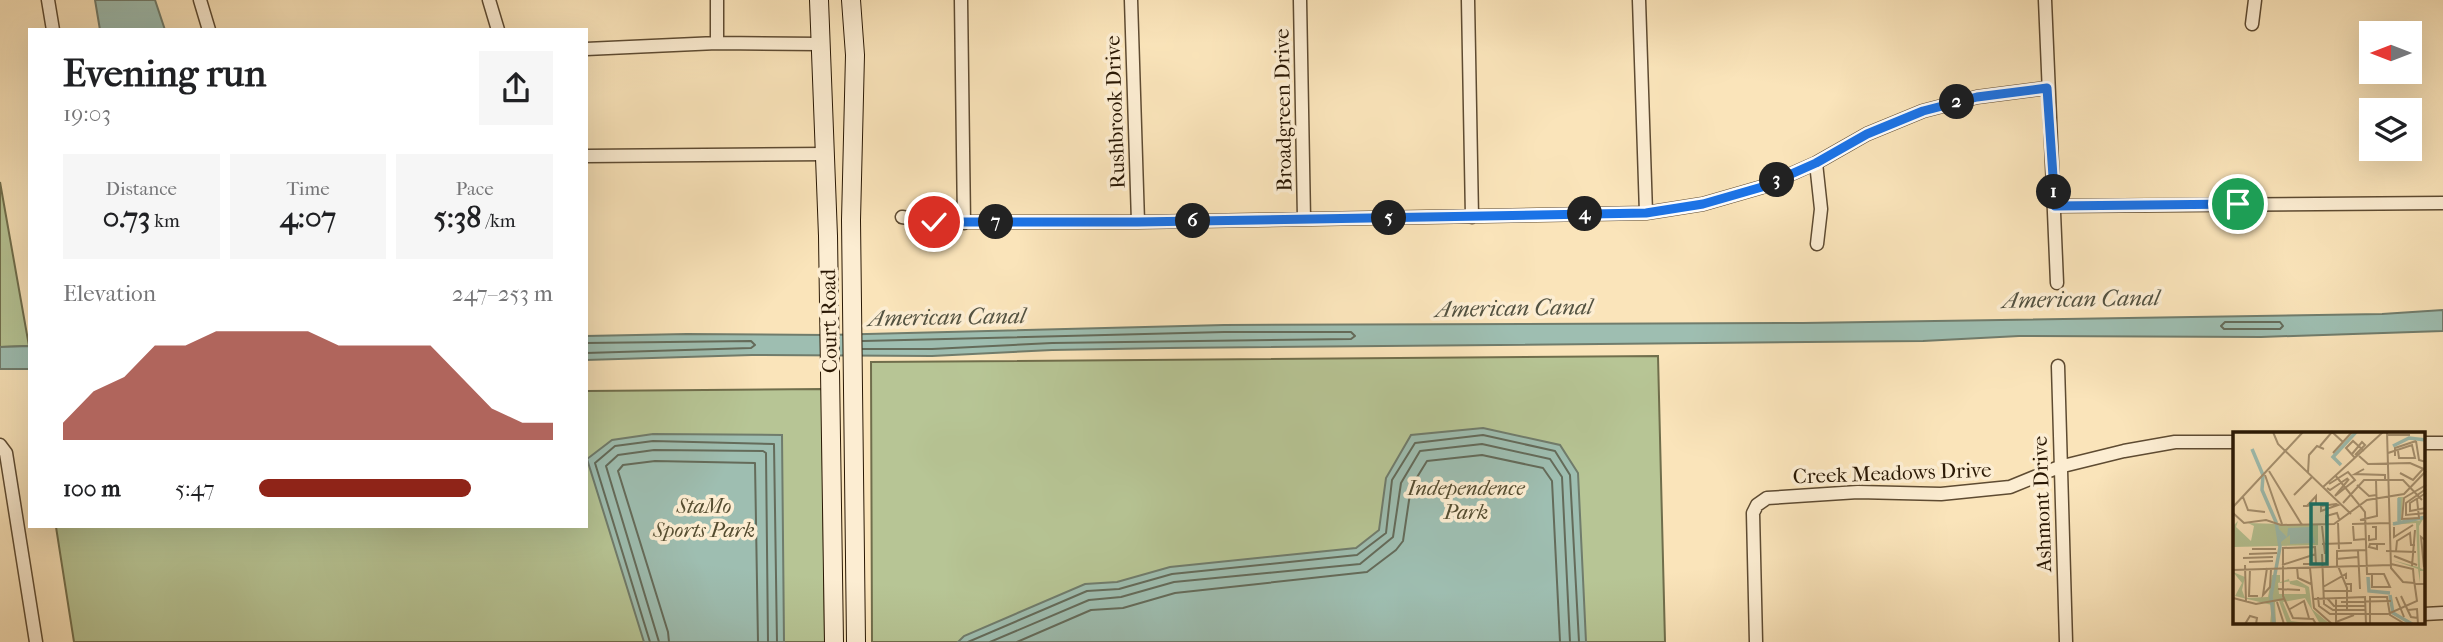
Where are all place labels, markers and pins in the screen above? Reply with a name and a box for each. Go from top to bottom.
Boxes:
pin: 2 [1940,84,1974,119]
pin: 3 [1760,162,1795,198]
pin: 1 [2036,174,2072,210]
pin [2208,174,2268,234]
pin [904,192,964,252]
pin: 4 [1568,196,1602,232]
pin: 5 [1372,200,1406,235]
pin: 7 [978,204,1014,240]
pin: 6 [1176,204,1210,238]

